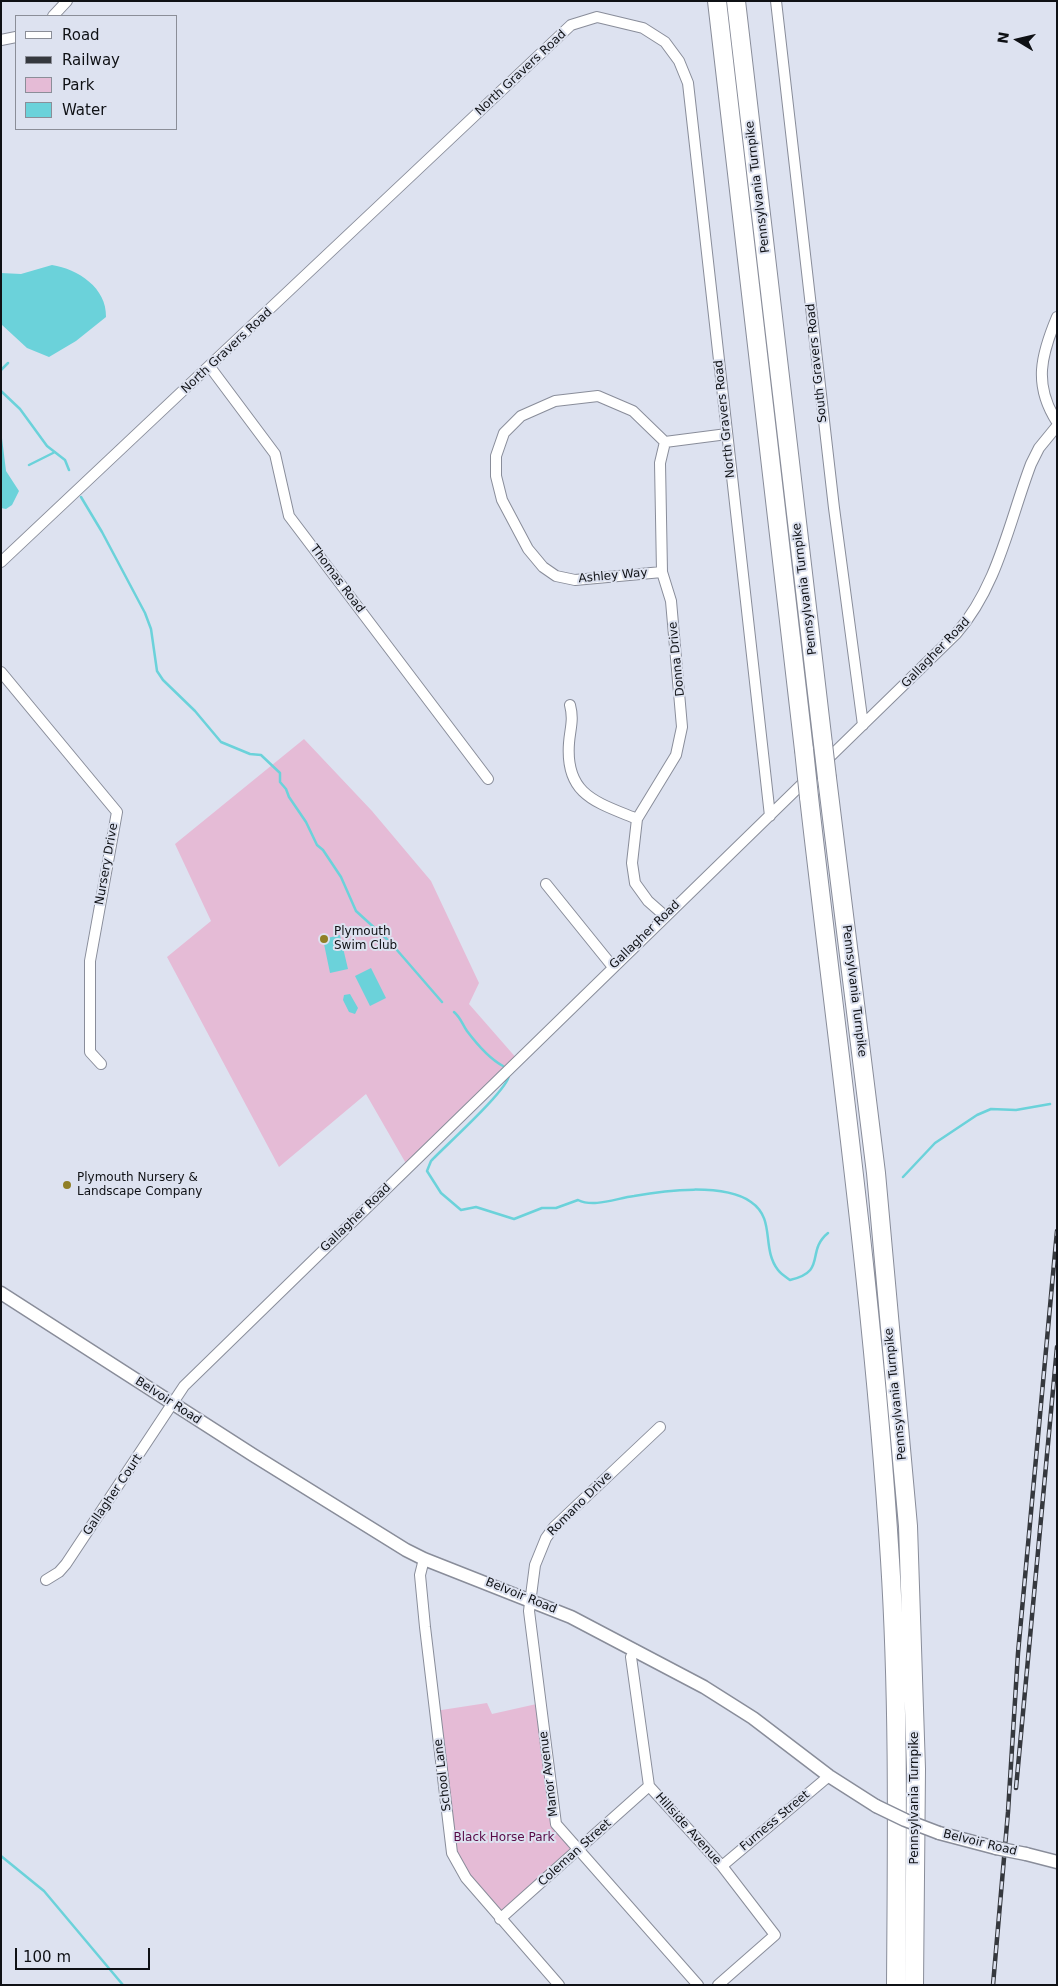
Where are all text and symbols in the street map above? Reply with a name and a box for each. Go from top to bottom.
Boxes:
legend [15,15,178,130]
north arrow [993,15,1043,65]
text: Road [62,26,100,44]
street label: North Gravers Road [473,27,569,119]
text: N [994,31,1012,45]
text: Railway [62,51,120,69]
text: Park [62,76,94,94]
text: Water [62,101,106,119]
street label: Pennsylvania Turnpike [743,120,773,254]
street label: South Gravers Road [804,303,830,423]
street label: North Gravers Road [179,305,275,397]
street label: North Gravers Road [712,359,738,479]
street label: Pennsylvania Turnpike [790,522,820,656]
street label: Thomas Road [307,542,367,616]
street label: Ashley Way [578,566,648,586]
street label: Gallagher Road [899,615,973,691]
street label: Donna Drive [666,621,688,697]
street label: Nursery Drive [93,822,121,906]
street label: Gallagher Road [607,898,683,972]
street label: Pennsylvania Turnpike [839,924,869,1058]
place label: Plymouth Swim Club [334,925,397,953]
marker: Plymouth Swim Club [318,933,330,945]
place label: Plymouth Nursery & Landscape Company [77,1171,202,1199]
marker: Plymouth Nursery & Landscape Company [61,1179,73,1191]
street label: Gallagher Road [318,1181,394,1255]
street label: Pennsylvania Turnpike [882,1327,910,1461]
street label: Belvoir Road [132,1374,204,1428]
street label: Gallagher Court [80,1452,146,1538]
street label: Romano Drive [545,1469,615,1539]
street label: Belvoir Road [483,1575,559,1617]
street label: Manor Avenue [537,1730,561,1818]
street label: Pennsylvania Turnpike [908,1732,922,1864]
street label: School Lane [431,1738,455,1812]
street label: Furness Street [737,1788,813,1854]
street label: Hillside Avenue [652,1790,724,1868]
street label: Coleman Street [535,1816,615,1890]
street label: Belvoir Road [942,1827,1018,1859]
park label: Black Horse Park [454,1831,554,1845]
scale bar [18,1938,152,1970]
text: 100 m [23,1948,71,1966]

